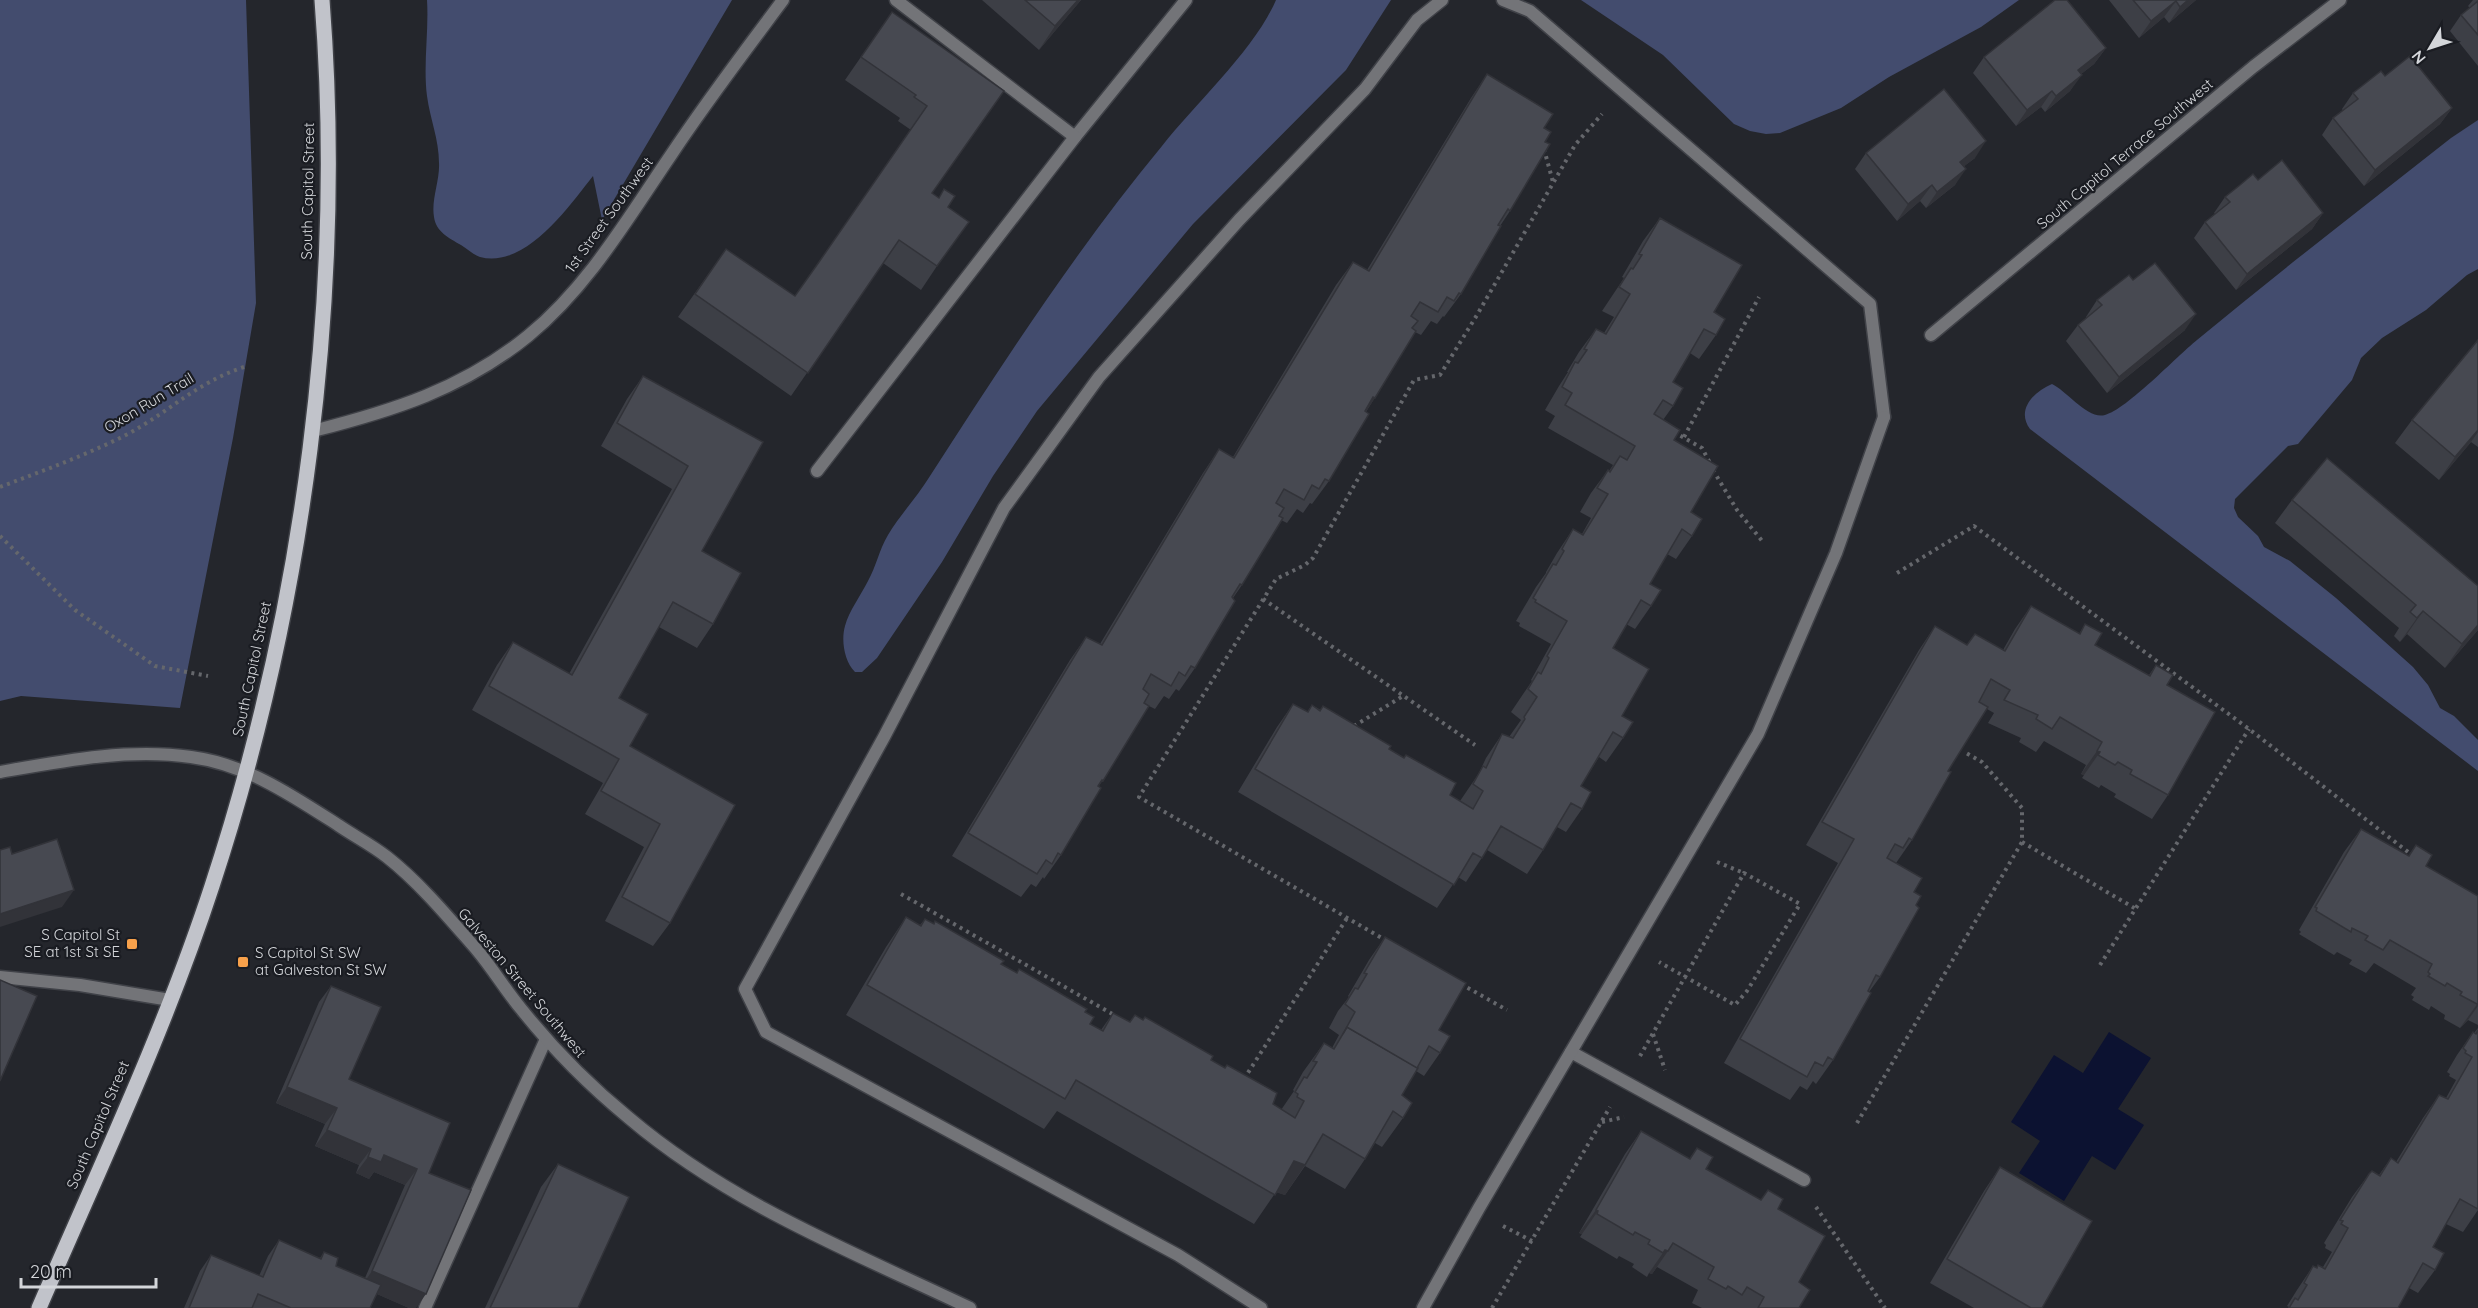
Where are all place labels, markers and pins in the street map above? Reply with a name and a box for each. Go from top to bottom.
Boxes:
place label: S Capitol St SE at 1st St SE [24,925,120,961]
marker: S Capitol St SE at 1st St SE [125,937,139,951]
place label: S Capitol St SW at Galveston St SW [255,943,387,979]
marker: S Capitol St SW at Galveston St SW [236,955,250,969]

